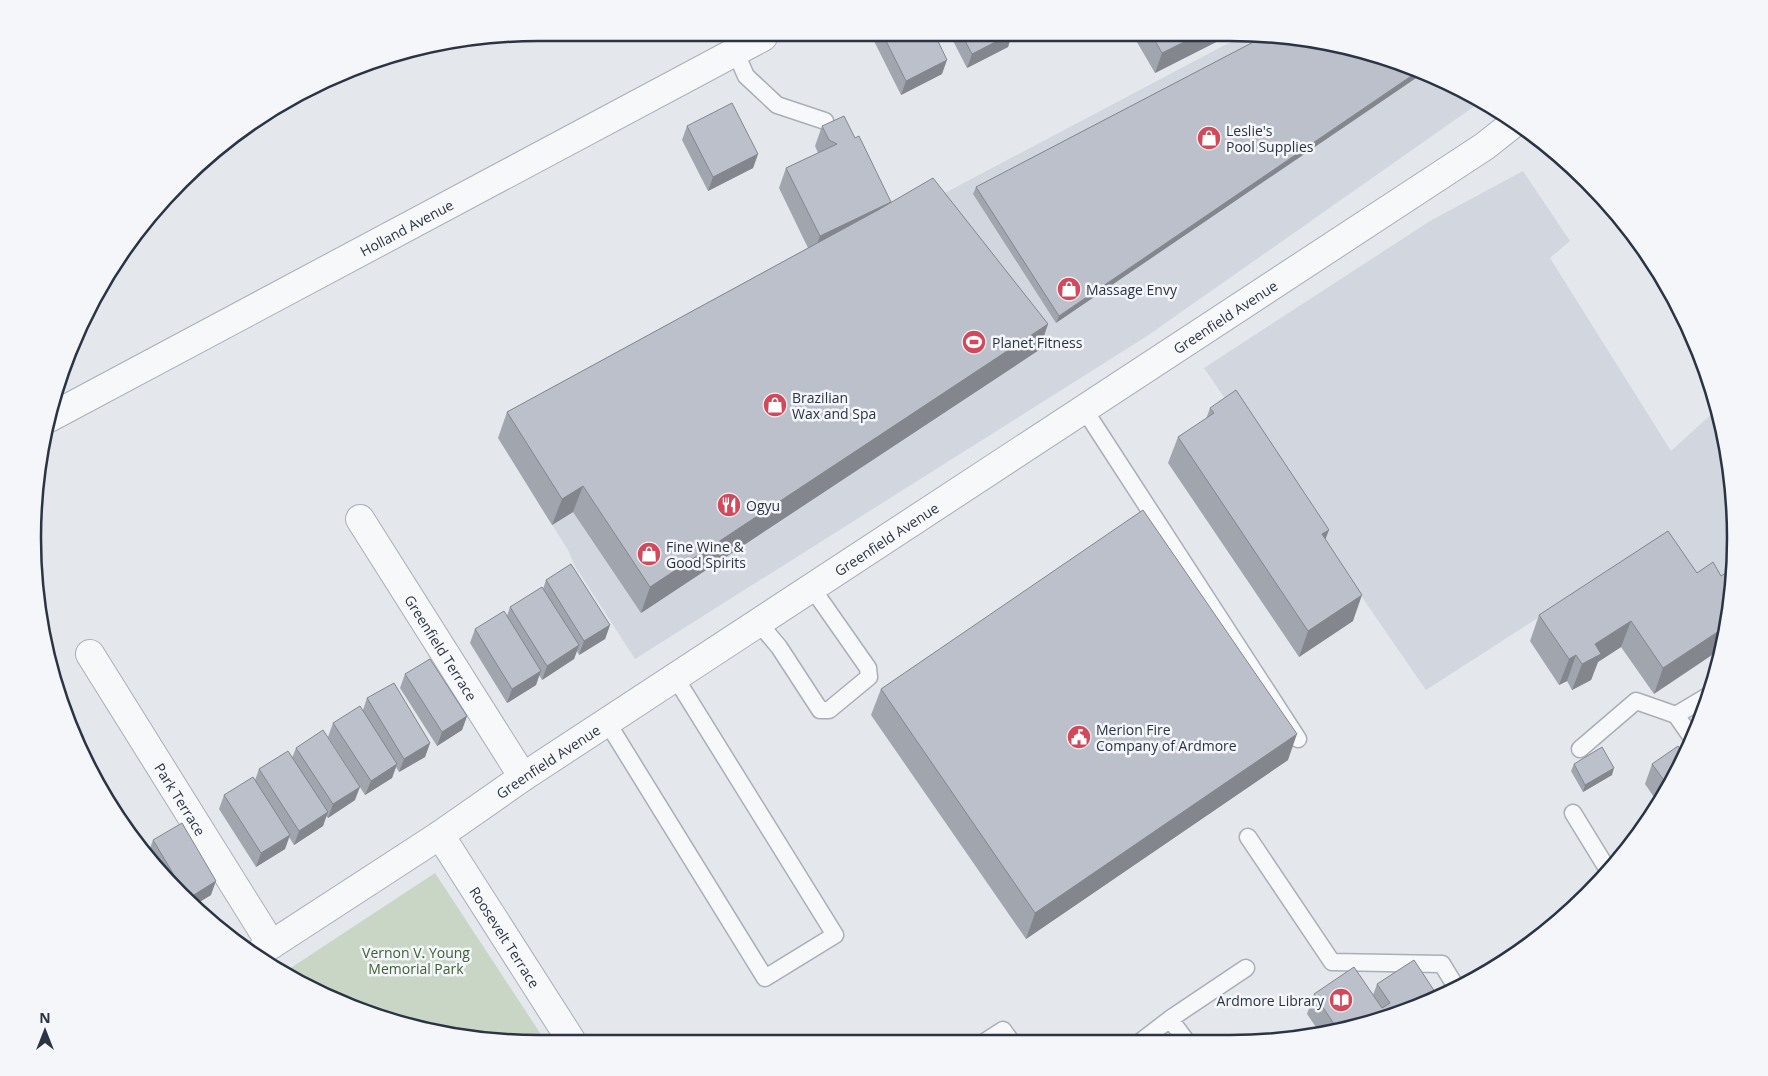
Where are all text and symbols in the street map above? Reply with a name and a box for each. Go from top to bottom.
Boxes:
place label: Leslie's Pool Supplies [1226,121,1314,156]
shop icon: Leslie's Pool Supplies [1196,125,1222,151]
street label: Holland Avenue [356,195,456,260]
street label: Greenfield Avenue [1169,275,1281,358]
shop icon: Massage Envy [1056,276,1082,302]
place label: Massage Envy [1086,280,1178,299]
sports icon: Planet Fitness [961,329,987,355]
place label: Planet Fitness [992,333,1083,352]
place label: Brazilian Wax and Spa [792,388,876,423]
shop icon: Brazilian Wax and Spa [762,392,788,418]
restaurant icon: Ogyu [716,492,742,518]
place label: Ogyu [746,496,780,515]
street label: Greenfield Avenue [830,498,942,580]
place label: Fine Wine & Good Spirits [666,537,746,572]
shop icon: Fine Wine & Good Spirits [636,541,662,567]
street label: Greenfield Terrace [401,591,482,704]
street label: Greenfield Avenue [492,720,604,803]
place label: Merion Fire Company of Ardmore [1096,720,1237,755]
public building icon: Merion Fire Company of Ardmore [1066,724,1092,750]
street label: Park Terrace [151,759,210,839]
street label: Roosevelt Terrace [466,883,545,991]
park label: Vernon V. Young Memorial Park [362,943,470,978]
library icon: Ardmore Library [1328,987,1354,1013]
place label: Ardmore Library [1217,991,1325,1010]
north arrow [20,1006,70,1056]
text: N [39,1008,51,1027]

